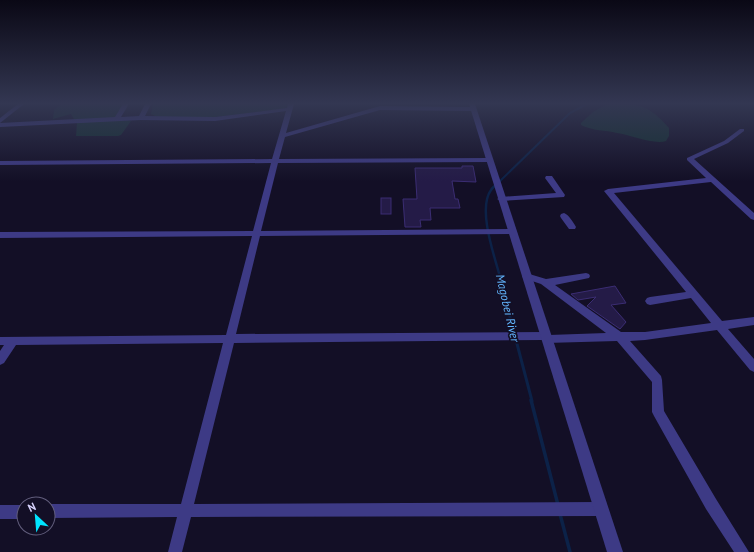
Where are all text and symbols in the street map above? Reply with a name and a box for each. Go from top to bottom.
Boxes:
water label: Magobei River [493,272,523,345]
north arrow [16,496,56,536]
text: N [25,499,38,515]

